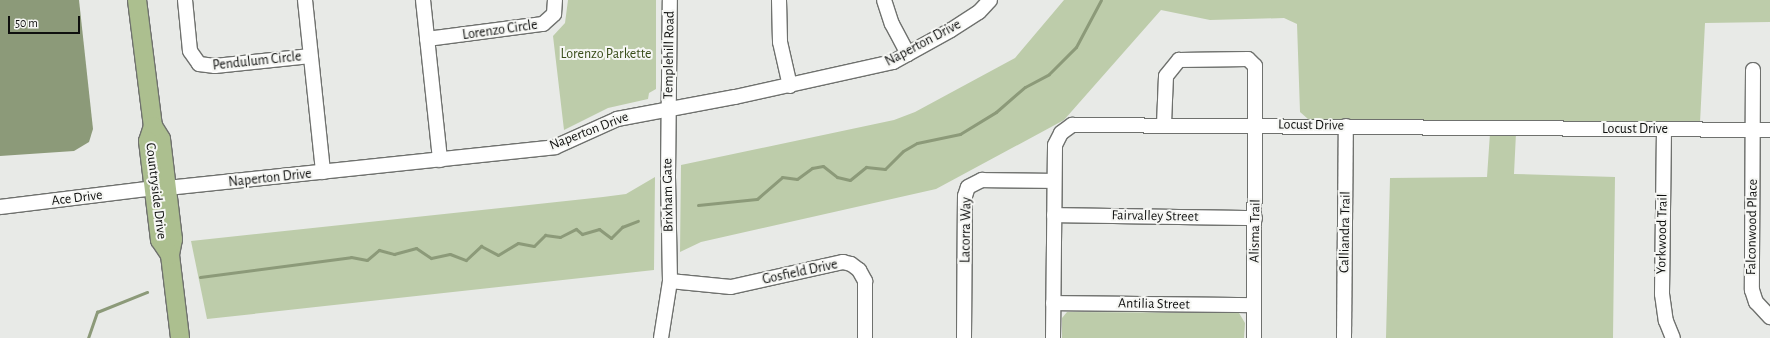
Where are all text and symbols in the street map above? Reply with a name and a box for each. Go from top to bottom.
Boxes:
scale bar [10,8,82,34]
street label: Templehill Road [660,11,678,99]
street label: Lorenzo Circle [461,16,539,44]
street label: Naperton Drive [882,16,964,70]
text: 50 m [15,17,38,29]
park label: Lorenzo Parkette [561,46,651,62]
street label: Pendulum Circle [212,48,302,74]
street label: Naperton Drive [547,108,631,154]
street label: Locust Drive [1278,116,1344,134]
street label: Locust Drive [1602,121,1668,137]
street label: Countryside Drive [142,142,170,240]
street label: Brixham Gate [659,158,677,232]
street label: Naperton Drive [228,165,312,191]
street label: Falconwood Place [1743,179,1761,275]
street label: Ace Drive [51,187,103,209]
street label: Calliandra Trail [1336,191,1354,273]
street label: Yorkwood Trail [1653,194,1671,274]
street label: Lacorra Way [957,197,975,263]
street label: Alisma Trail [1246,199,1264,263]
street label: Fairvalley Street [1111,207,1199,225]
street label: Gosfield Drive [761,256,839,288]
street label: Antilia Street [1118,295,1190,313]

